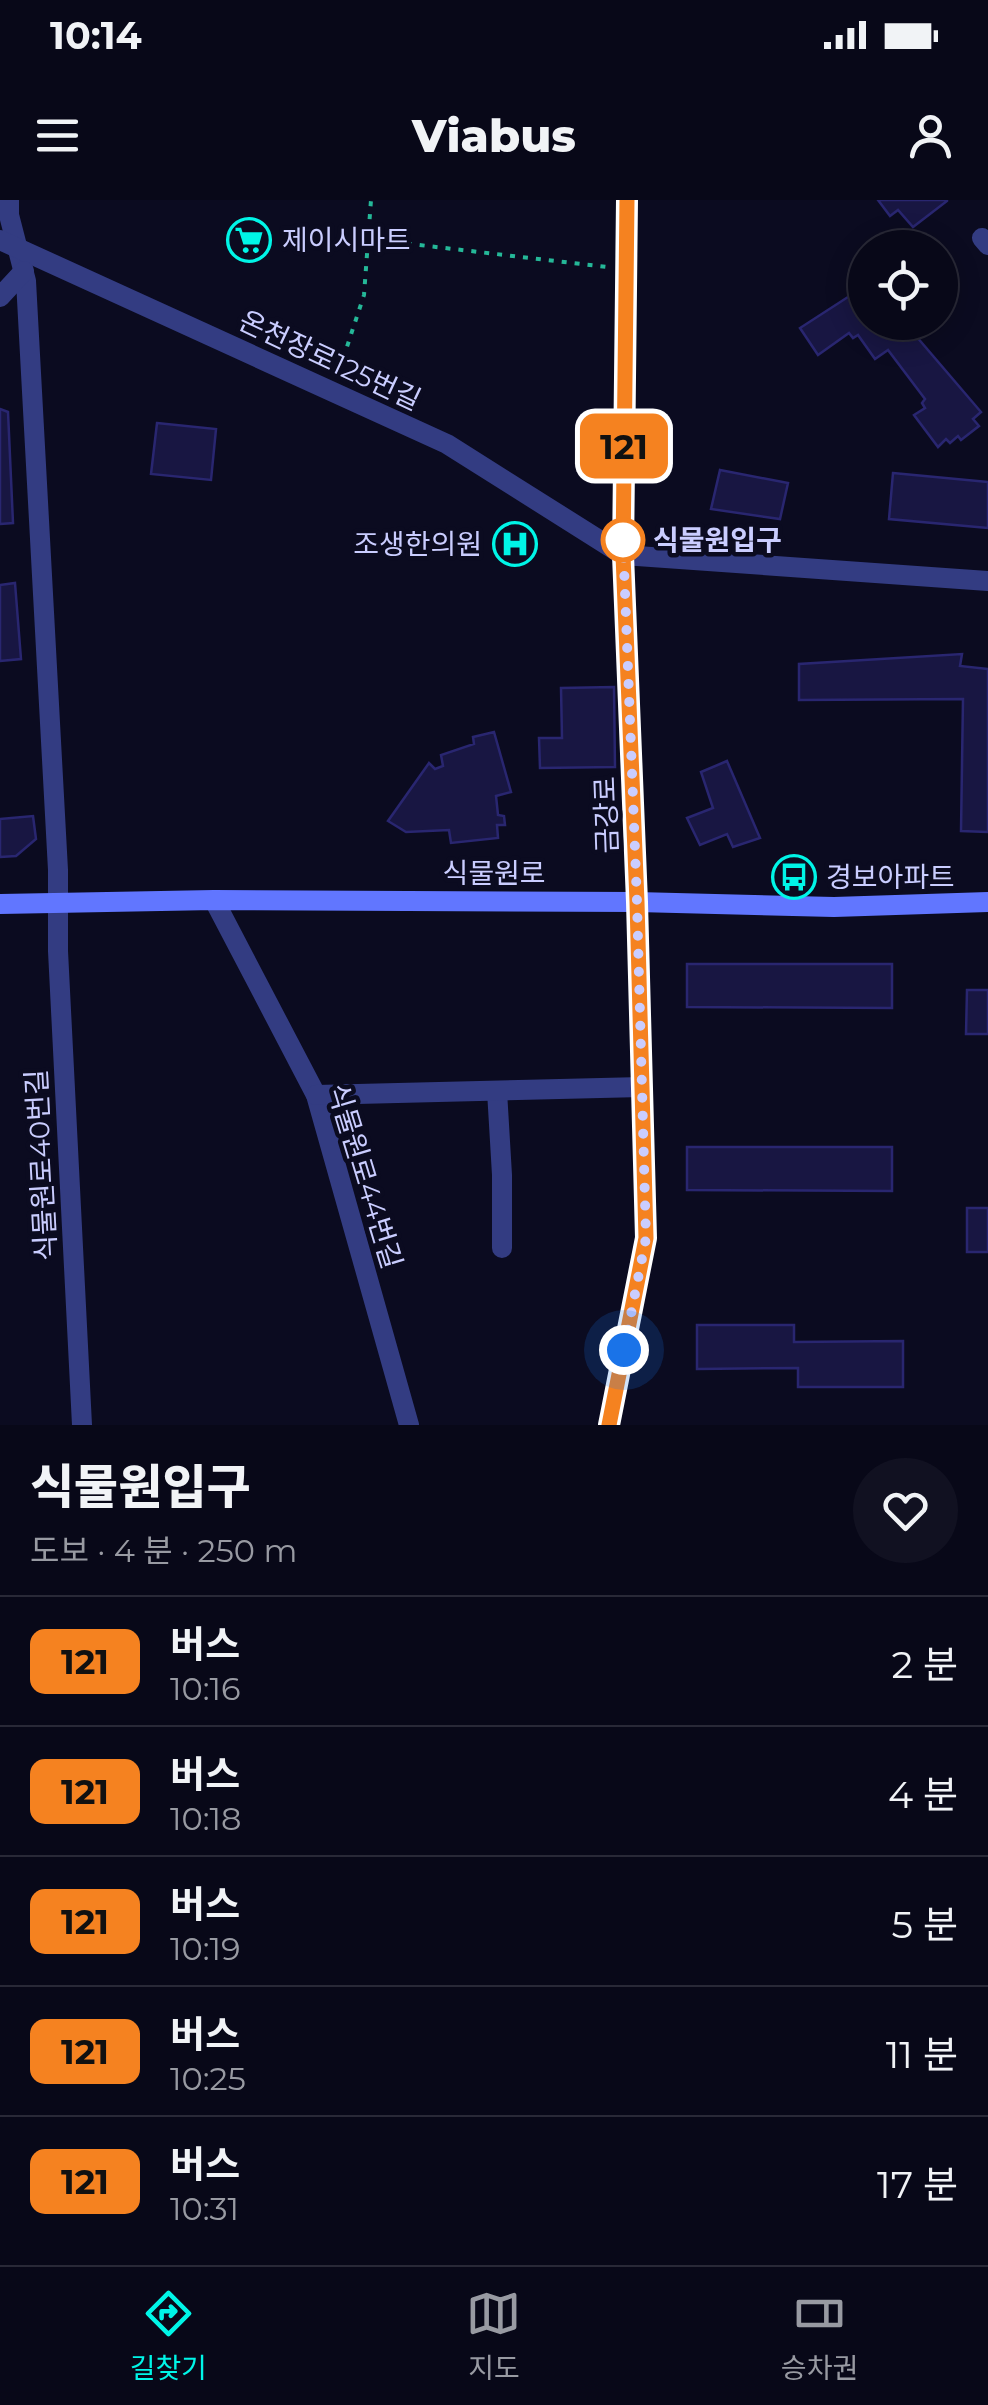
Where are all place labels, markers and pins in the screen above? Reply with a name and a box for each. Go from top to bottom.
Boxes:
supermarket icon: 제이시마트 [226,217,272,263]
place label: 제이시마트 [282,223,411,257]
marker: 식물원입구 [602,519,644,561]
hospital icon: 조생한의원 [492,521,538,567]
place label: 식물원입구 [653,523,782,557]
place label: 조생한의원 [353,527,482,561]
bus stop icon: 경보아파트 [771,854,817,900]
place label: 경보아파트 [826,860,955,894]

